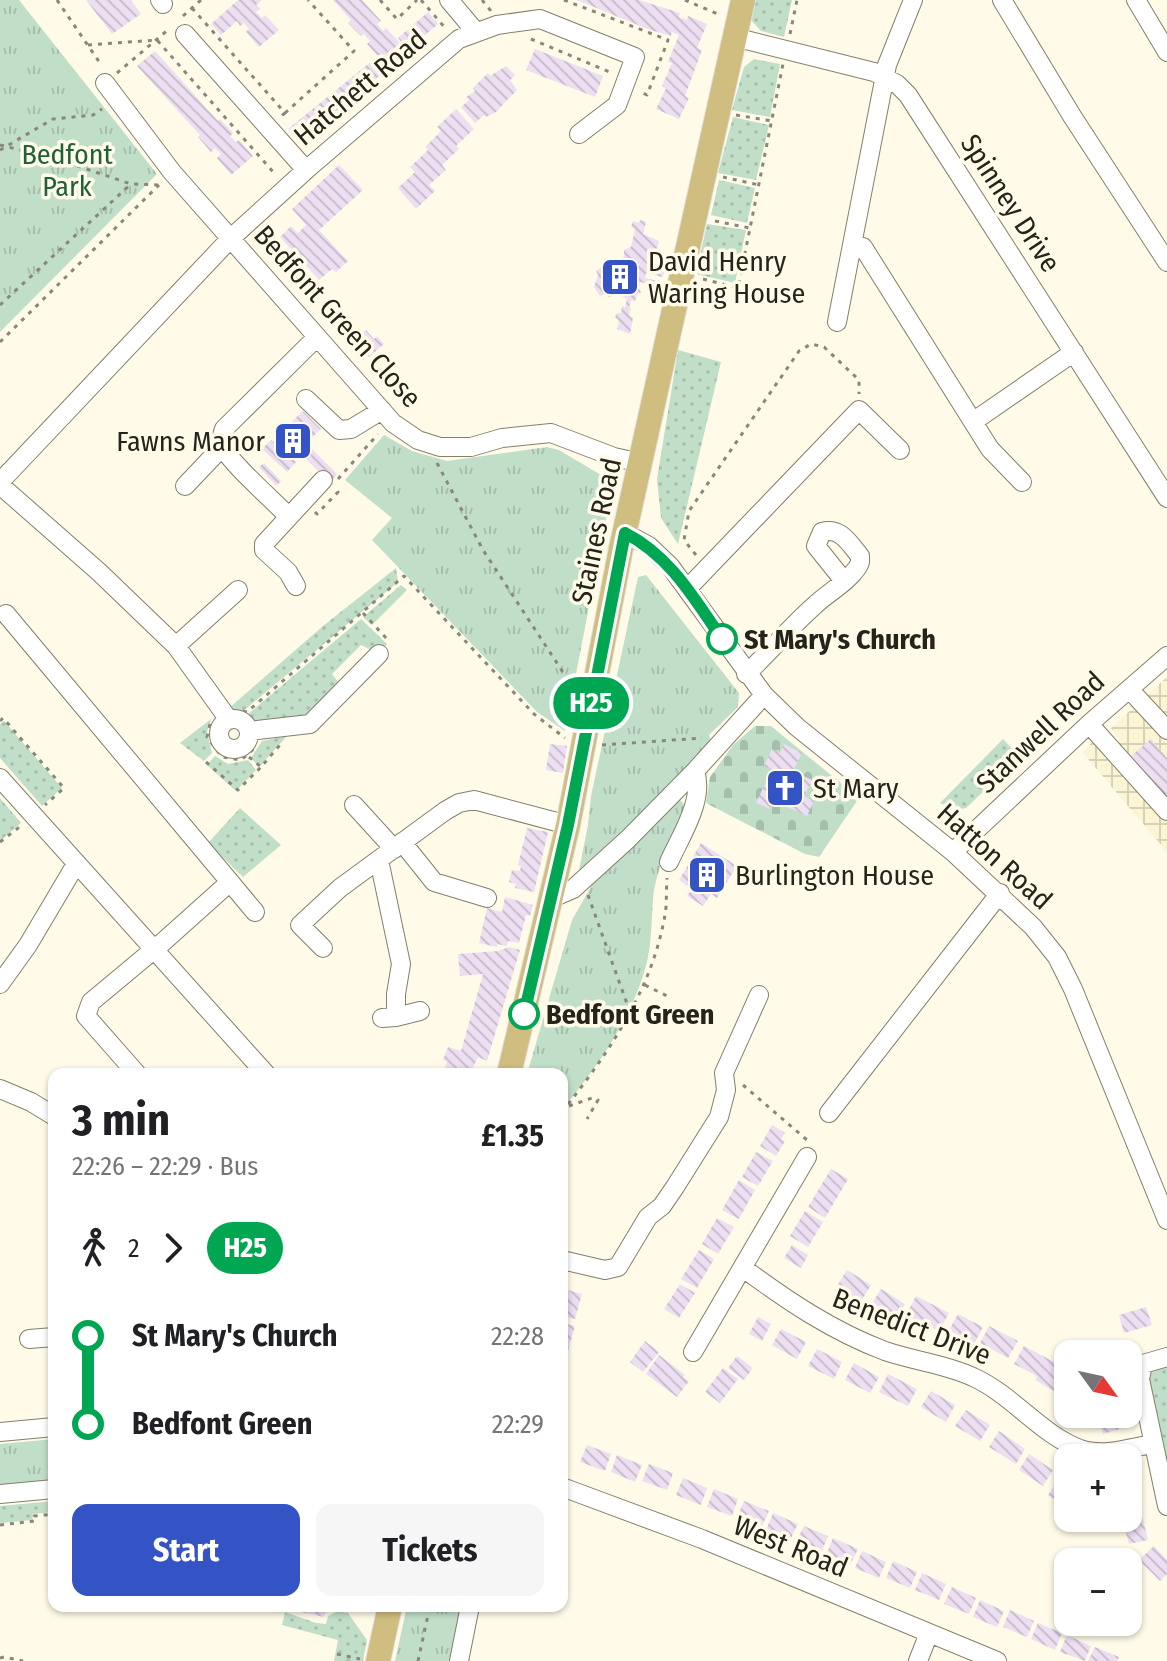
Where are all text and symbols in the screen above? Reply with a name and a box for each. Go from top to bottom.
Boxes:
street label: Hatchett Road [287,22,433,152]
street label: Spinney Drive [954,128,1067,278]
park label: Bedfont Park [21,138,113,203]
street label: Bedfont Green Close [247,219,428,414]
place label: David Henry Waring House [648,245,805,310]
building icon: David Henry Waring House [599,256,641,298]
building icon: Fawns Manor [272,420,314,462]
place label: Fawns Manor [116,425,265,458]
street label: Staines Road [565,455,628,607]
place label: St Mary's Church [744,623,936,656]
marker: St Mary's Church [707,624,737,654]
street label: Stanwell Road [970,665,1111,800]
line badge: H25 [545,677,637,729]
text: H25 [569,686,613,719]
church icon: St Mary [764,767,806,809]
place label: St Mary [813,772,899,805]
street label: Hatton Road [931,796,1059,916]
building icon: Burlington House [686,854,728,896]
place label: Burlington House [735,859,934,892]
place label: Bedfont Green [546,998,714,1031]
marker: Bedfont Green [509,999,539,1029]
text: 3 min [72,1094,170,1147]
text: £1.35 [481,1118,544,1154]
text: 22:26 – 22:29 · Bus [72,1151,258,1182]
icon: walk [72,1226,116,1270]
icon: forward [151,1226,195,1270]
text: H25 [223,1231,267,1264]
text: 2 [128,1233,139,1264]
street label: Benedict Drive [828,1281,996,1372]
text: St Mary's Church [132,1318,338,1354]
text: 22:28 [491,1321,544,1352]
north arrow [1054,1340,1142,1428]
map controls [1054,1340,1142,1636]
text: Bedfont Green [132,1406,312,1442]
text: 22:29 [492,1409,544,1440]
button: + [1054,1444,1142,1532]
button: Start [72,1504,300,1596]
button: Tickets [316,1504,544,1596]
street label: West Road [729,1509,853,1584]
button: − [1054,1548,1142,1636]

